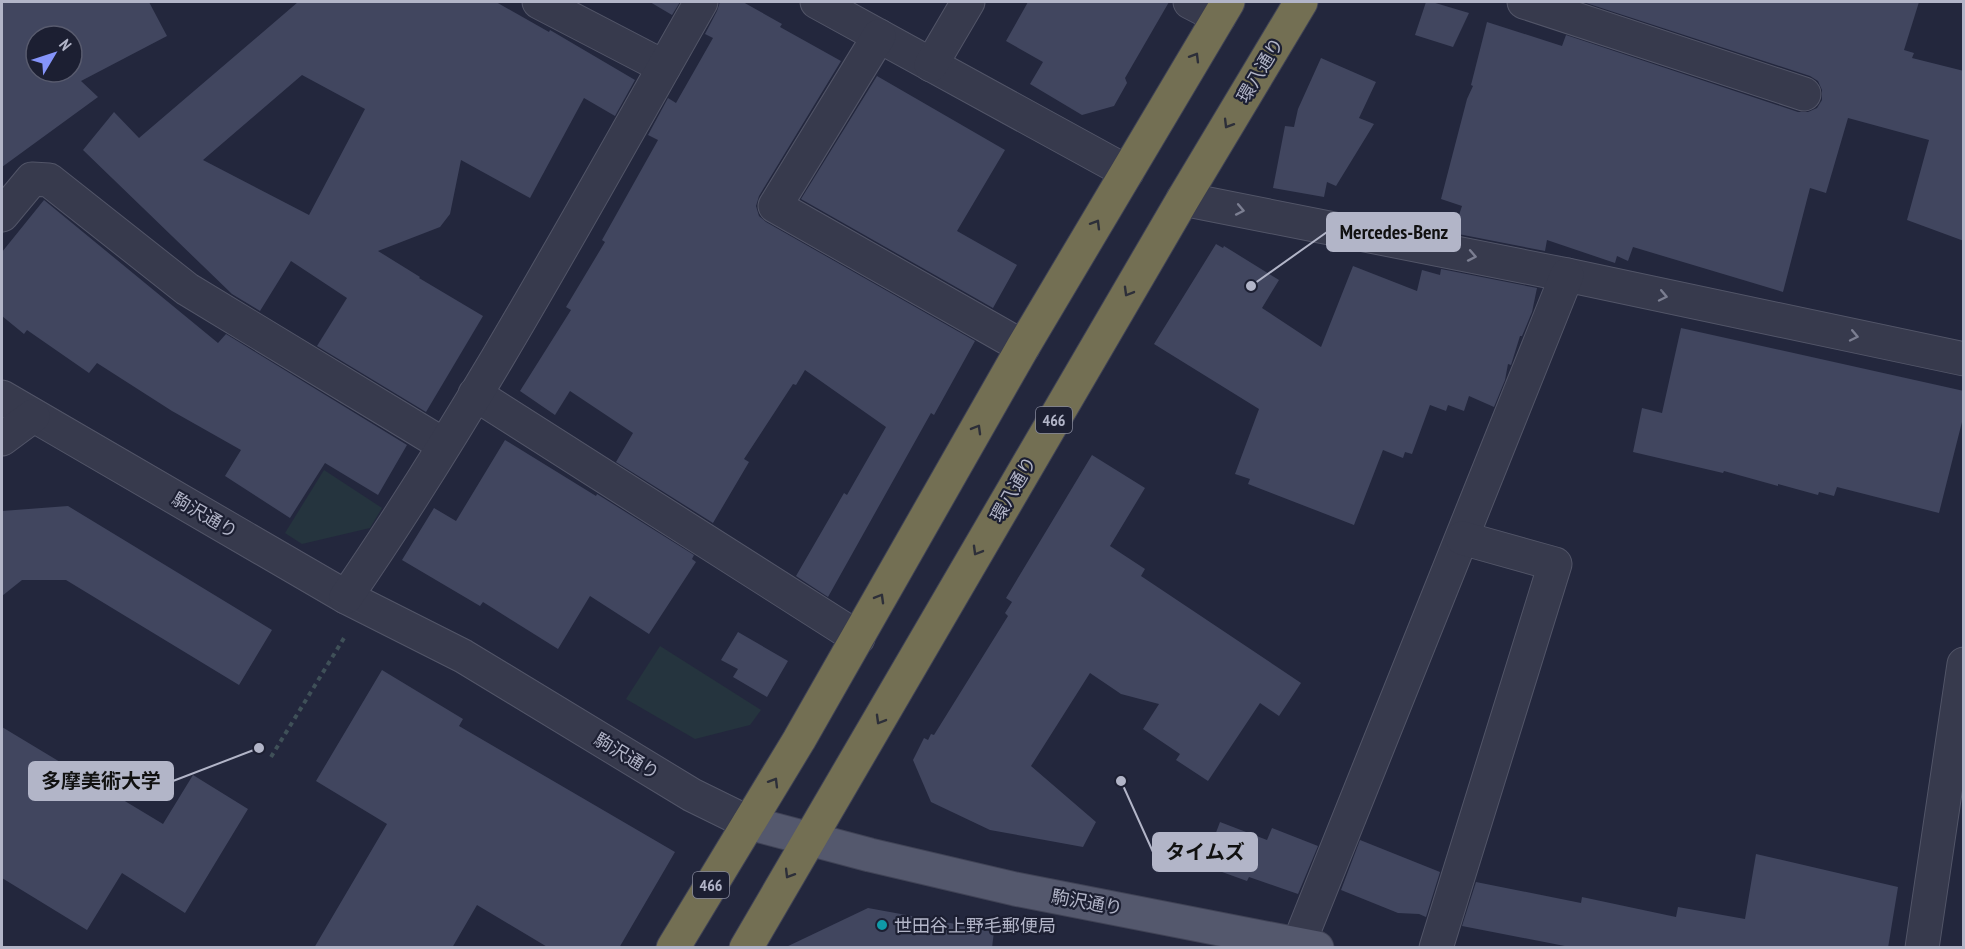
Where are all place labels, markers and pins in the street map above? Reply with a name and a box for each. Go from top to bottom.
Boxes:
callout: Mercedes-Benz [1327,213,1460,251]
callout: 多摩美術大学 [29,762,173,800]
callout: タイムズ [1153,833,1257,871]
place label: 世田谷上野毛郵便局 [894,914,1056,937]
marker: 世田谷上野毛郵便局 [875,918,889,932]

